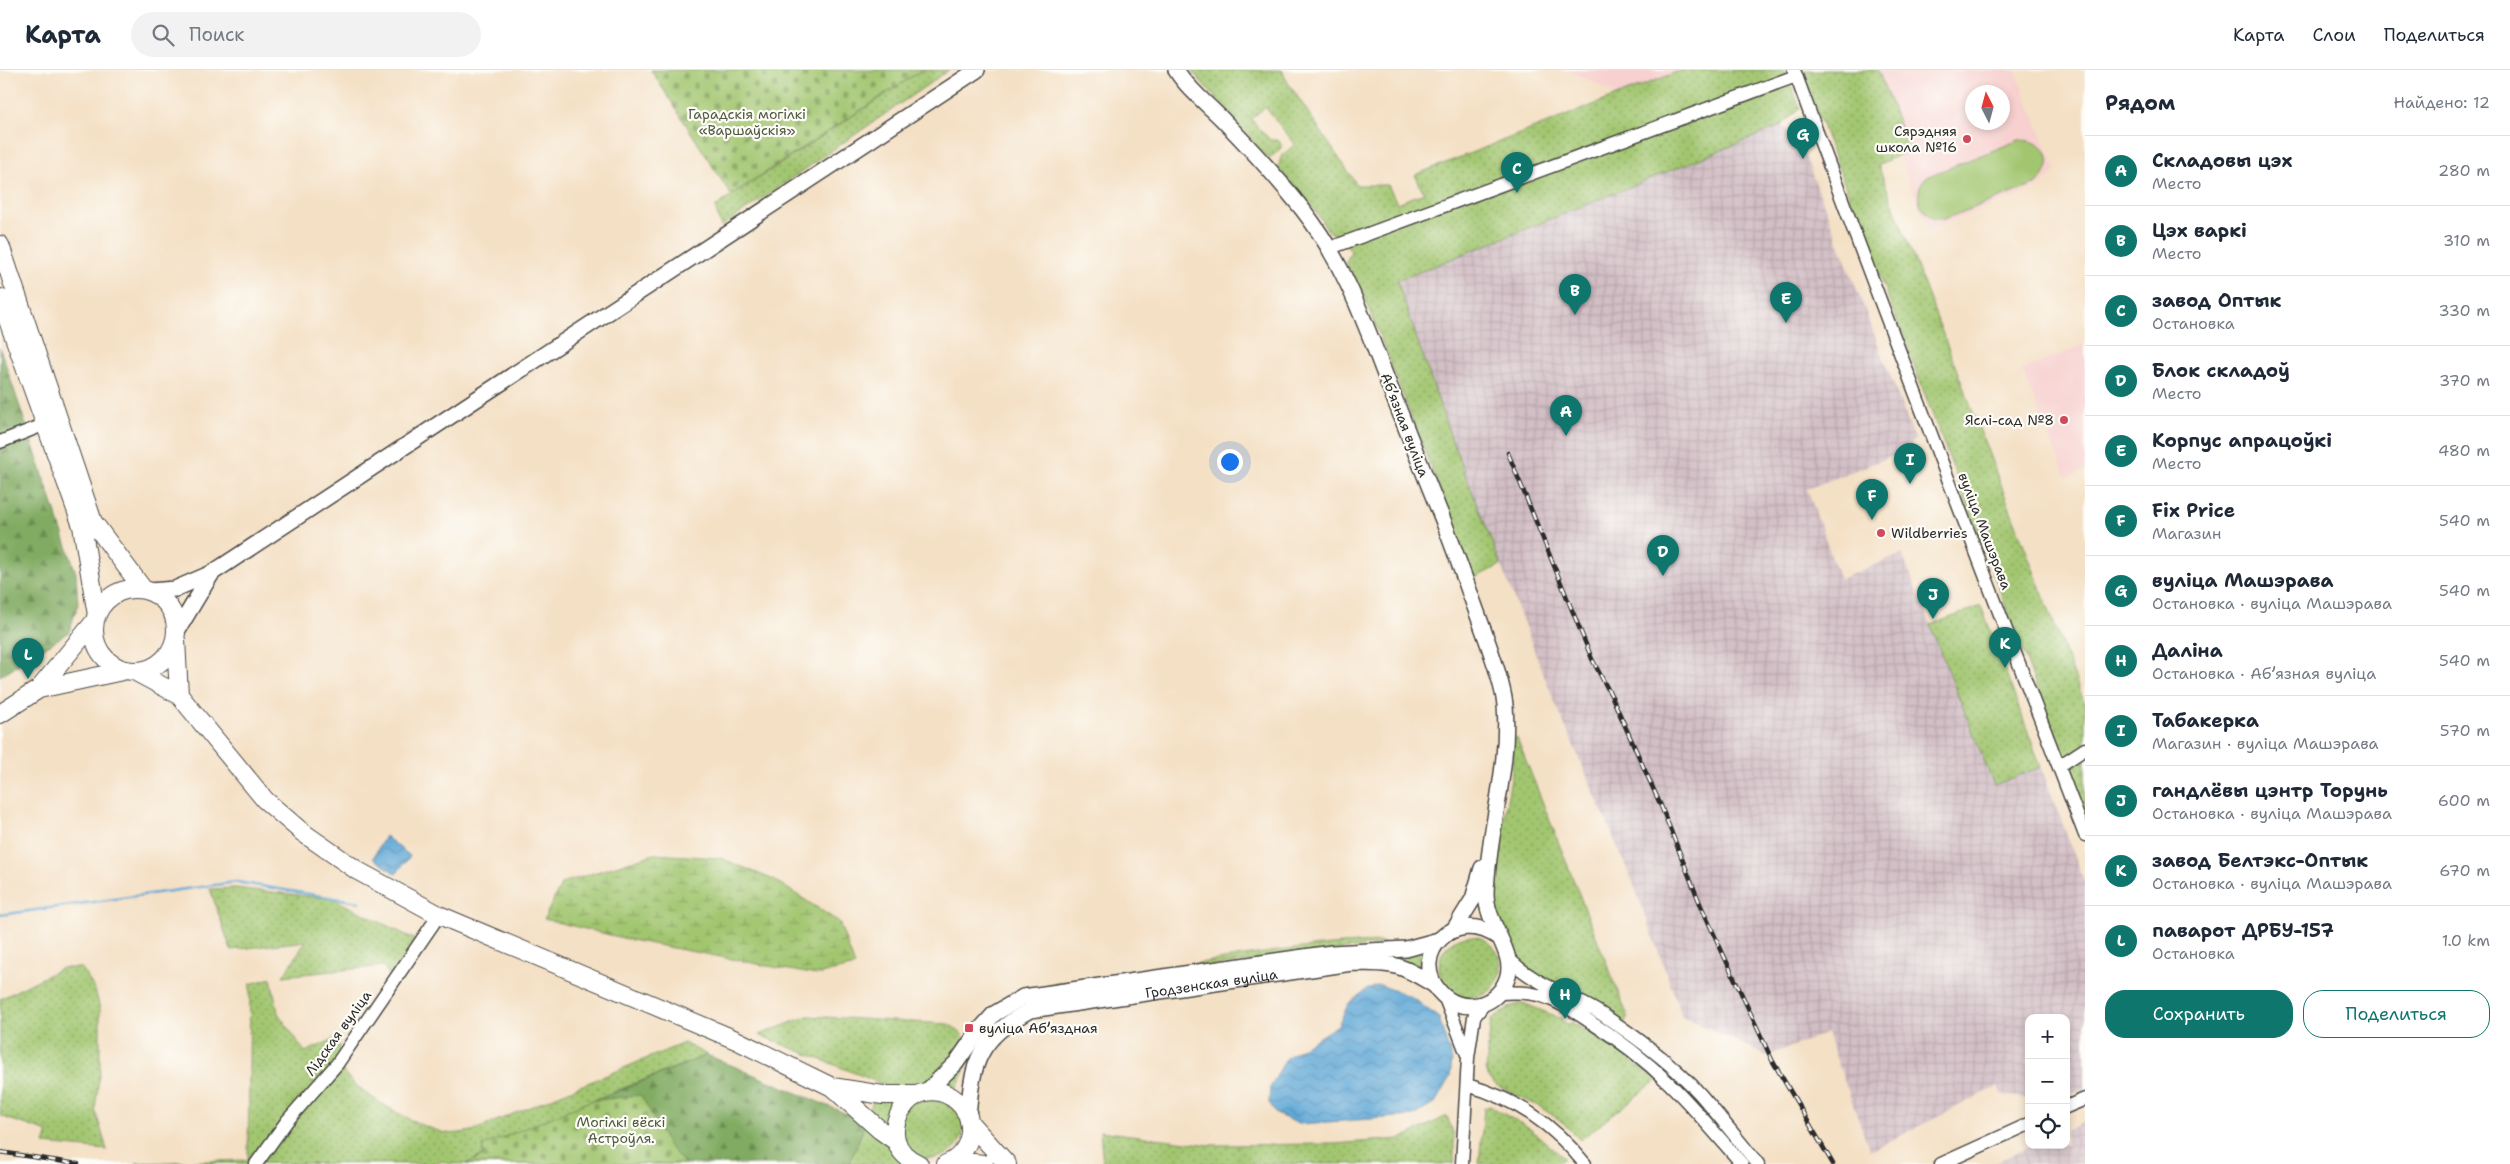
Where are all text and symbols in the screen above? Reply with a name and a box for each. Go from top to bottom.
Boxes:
search box [131,12,481,57]
text: Карта [25,19,101,51]
icon: search [149,21,177,49]
text: Поиск [189,22,244,47]
text: Карта [2233,23,2284,47]
text: Слои [2312,23,2356,47]
text: Поделиться [2384,23,2485,47]
north arrow [1965,85,2010,130]
text: Рядом [2105,89,2175,117]
text: Найдено: 12 [2393,92,2490,113]
park label: Гарадскія могілкі «Варшаўскія» [688,105,806,139]
pin: G [1787,118,1819,159]
place label: Сярэдняя школа №16 [1876,122,1957,156]
marker: Сярэдняя школа №16 [1961,133,1973,145]
text: Складовы цэх [2152,148,2292,173]
pin: C [1501,152,1533,193]
text: A [2115,160,2127,181]
text: 280 m [2438,160,2490,181]
text: Место [2152,173,2202,194]
text: Цэх варкі [2152,218,2247,243]
text: B [2116,230,2126,251]
text: 310 m [2443,230,2490,251]
text: Место [2152,243,2202,264]
pin: B [1559,274,1591,315]
pin: E [1770,282,1802,323]
text: завод Оптык [2152,288,2281,313]
text: C [2116,300,2126,321]
text: 330 m [2438,300,2490,321]
text: Остановка [2152,313,2235,334]
text: Блок складоў [2152,358,2290,383]
street label: Абʼязная вуліца [1377,370,1433,480]
text: D [2115,370,2127,391]
text: 370 m [2439,370,2490,391]
text: Место [2152,383,2202,404]
pin: A [1550,395,1582,436]
place label: Яслі-сад №8 [1965,411,2054,429]
marker: Яслі-сад №8 [2058,414,2070,426]
text: Корпус апрацоўкі [2152,428,2332,453]
text: E [2116,440,2126,461]
text: 480 m [2438,440,2490,461]
pin: I [1894,443,1926,484]
your location [1217,449,1243,475]
text: Место [2152,453,2202,474]
street label: вуліца Машэрава [1954,470,2016,592]
pin: F [1856,479,1888,520]
text: Fix Price [2152,498,2235,523]
text: F [2116,510,2126,531]
text: 540 m [2439,510,2490,531]
text: Магазин [2152,523,2221,544]
place label: Wildberries [1891,524,1968,542]
marker: Wildberries [1875,527,1887,539]
pin: D [1647,535,1679,576]
text: вуліца Машэрава [2152,568,2333,593]
pin: J [1917,578,1949,619]
text: G [2115,580,2127,601]
text: 540 m [2439,580,2490,601]
text: Остановка · вуліца Машэрава [2152,593,2392,614]
pin: K [1989,627,2021,668]
pin: L [12,638,44,679]
text: Даліна [2152,638,2223,663]
text: H [2115,650,2127,671]
text: 540 m [2439,650,2490,671]
text: Остановка · Абʼязная вуліца [2152,663,2376,684]
text: Табакерка [2152,708,2259,733]
text: I [2117,720,2125,741]
text: 570 m [2440,720,2490,741]
text: Магазин · вуліца Машэрава [2152,733,2379,754]
text: гандлёвы цэнтр Торунь [2152,778,2388,803]
text: J [2116,790,2126,811]
text: 600 m [2438,790,2490,811]
text: Остановка · вуліца Машэрава [2152,803,2392,824]
text: завод Белтэкс-Оптык [2152,848,2368,873]
text: K [2116,860,2126,881]
text: 670 m [2439,860,2490,881]
text: Остановка · вуліца Машэрава [2152,873,2392,894]
text: паварот ДРБУ-157 [2152,918,2334,943]
text: L [2117,930,2125,951]
text: 1.0 km [2442,930,2490,951]
text: Остановка [2152,943,2235,964]
street label: Гродзенская вуліца [1144,965,1279,1002]
pin: H [1549,978,1581,1019]
street label: Лідская вуліца [301,987,375,1079]
button: Сохранить [2105,990,2293,1038]
button: Поделиться [2303,990,2490,1038]
map controls [2025,1014,2070,1149]
button: + [2025,1014,2070,1059]
place label: вуліца Абʼяздная [979,1019,1098,1037]
marker: вуліца Абʼяздная [963,1022,975,1034]
button: − [2025,1059,2070,1104]
button: locate [2025,1104,2070,1149]
park label: Могілкі вёскі Астроўля. [577,1113,665,1147]

